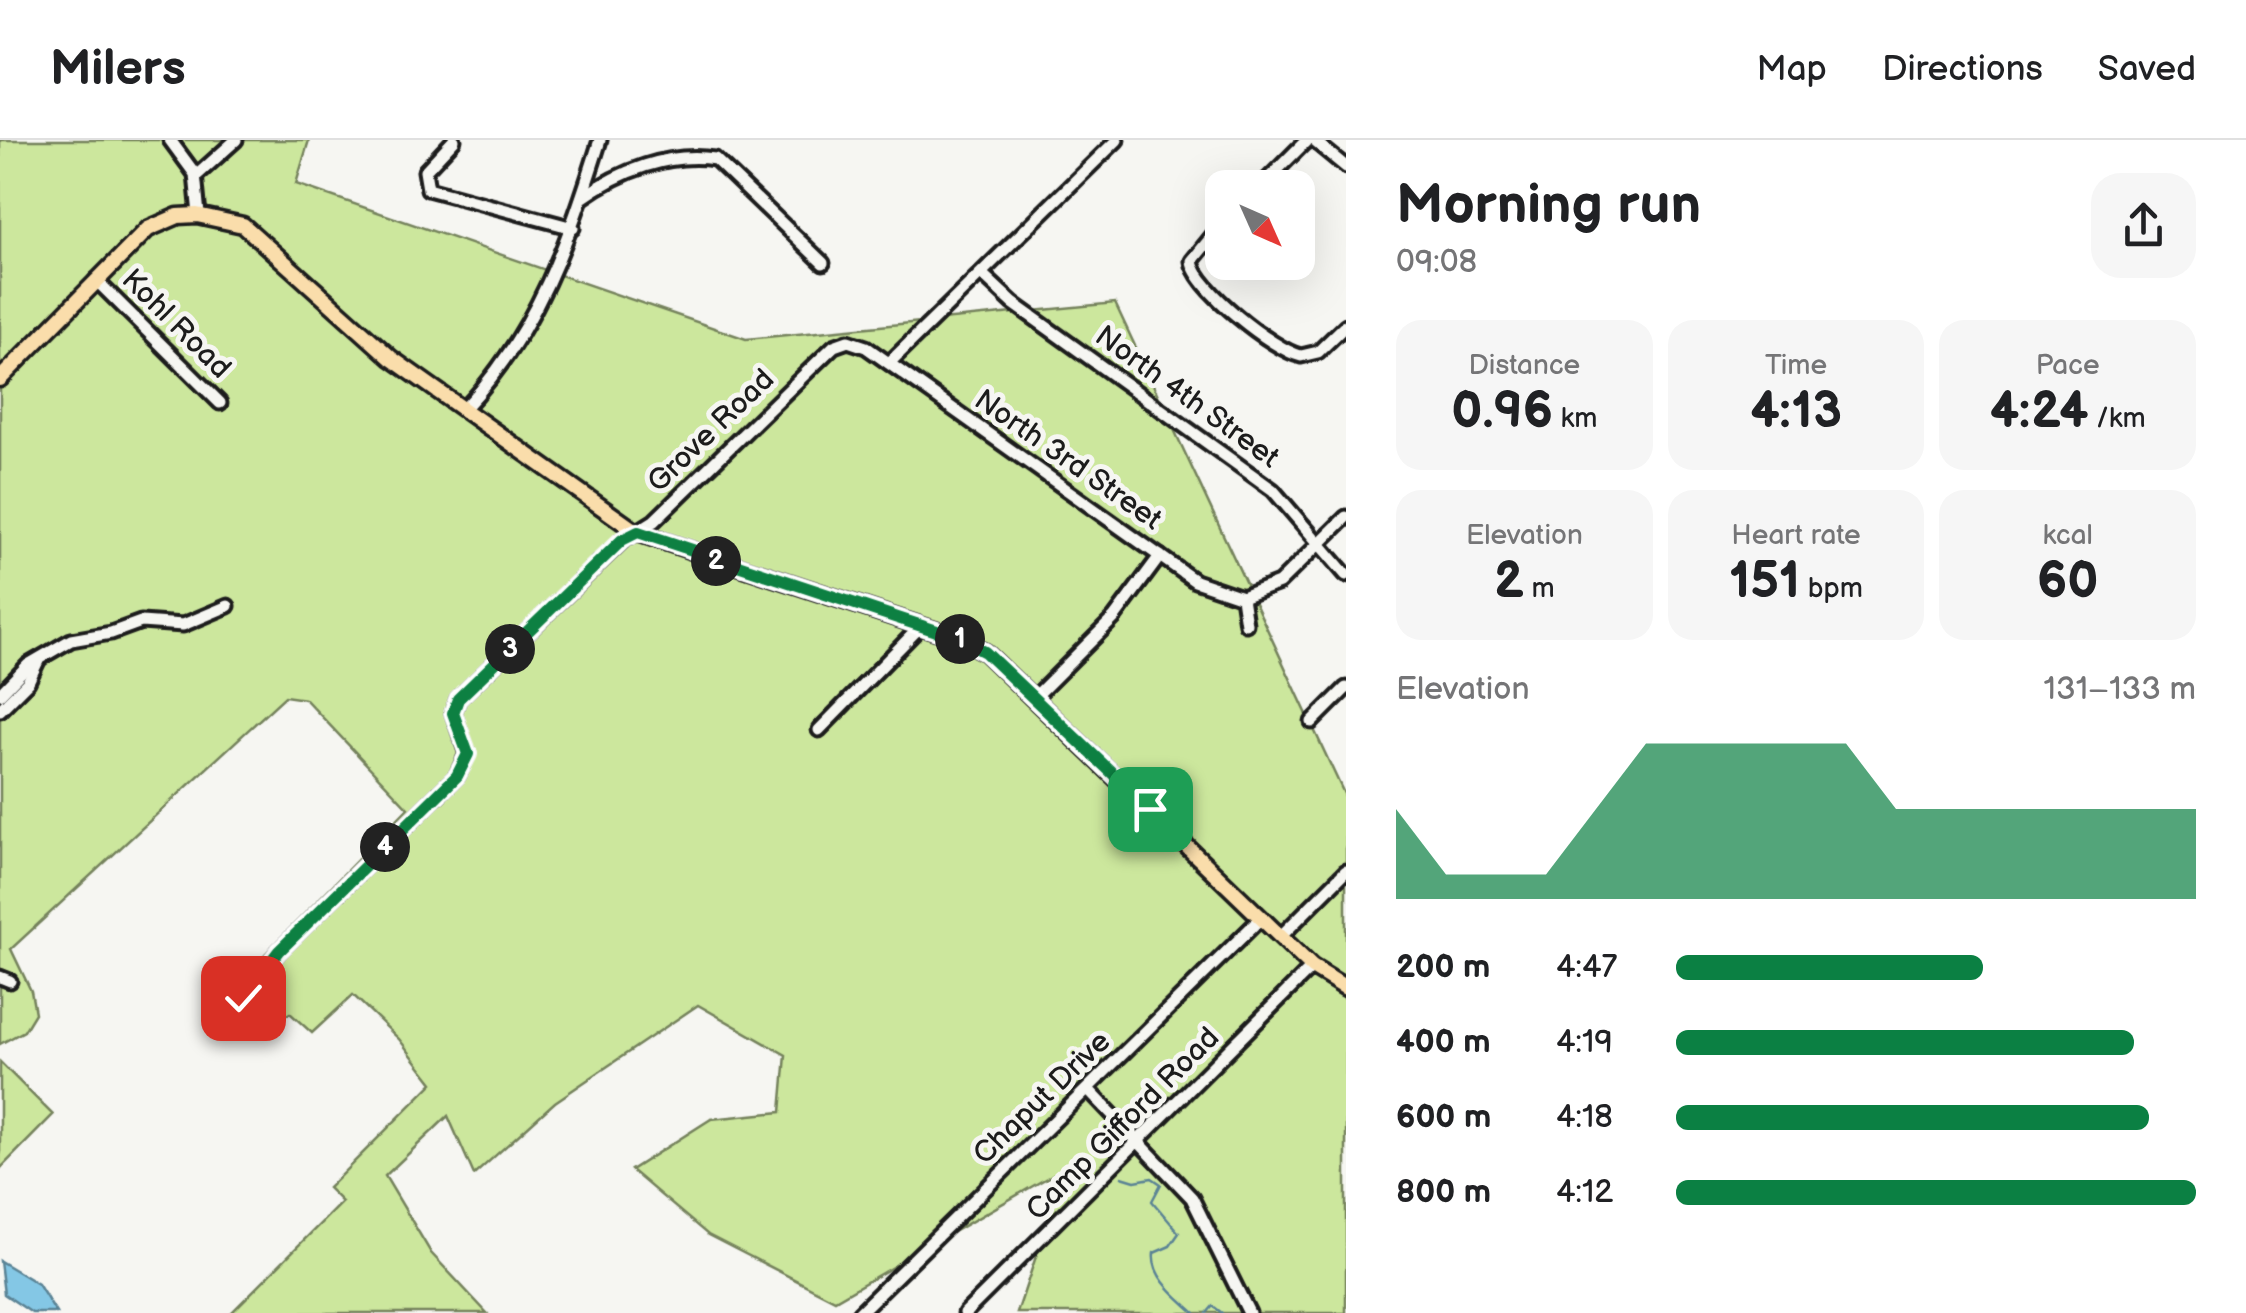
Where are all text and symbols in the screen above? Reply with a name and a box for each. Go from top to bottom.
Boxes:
text: Milers [50,41,186,98]
text: Map [1757,48,1827,91]
text: Directions [1882,48,2043,91]
text: Saved [2098,48,2196,91]
north arrow [1205,170,1315,280]
map controls [1205,170,1315,280]
text: Morning run [1396,172,1701,239]
button: share [2091,173,2196,278]
text: 09:08 [1396,243,1477,282]
street label: Kohl Road [114,262,238,386]
street label: North 4th Street [1088,318,1286,476]
text: Distance [1468,349,1580,382]
text: Time [1765,349,1827,382]
text: Pace [2036,349,2100,382]
street label: Grove Road [640,362,782,500]
street label: North 3rd Street [967,382,1169,538]
text: 0.96 [1451,382,1553,442]
text: 4:13 [1750,382,1842,442]
text: 4:24 [1990,382,2089,442]
text: km [1553,402,1597,435]
text: /km [2089,402,2146,435]
text: Elevation [1466,519,1583,552]
text: Heart rate [1731,519,1861,552]
text: kcal [2043,519,2093,552]
pin: 2 [691,536,741,586]
text: 2 [708,544,724,577]
text: 2 [1494,552,1524,612]
text: 151 [1729,552,1800,612]
text: 60 [2037,552,2098,612]
text: m [1524,572,1555,605]
text: bpm [1800,572,1863,605]
pin: 1 [935,614,985,664]
text: 1 [954,622,966,655]
pin: 3 [485,624,535,674]
text: 3 [502,632,518,665]
text: Elevation [1396,670,1529,709]
text: 131–133 m [2044,670,2196,709]
pin [1108,767,1193,852]
icon: arrive [1123,782,1178,837]
pin: 4 [360,822,410,872]
text: 4 [377,830,393,863]
text: 200 m [1396,948,1490,987]
text: 4:47 [1556,948,1617,987]
pin [201,956,286,1041]
icon: check [216,971,271,1026]
street label: Camp Gifford Road [1019,1020,1227,1228]
text: 400 m [1396,1023,1491,1062]
text: 4:19 [1556,1023,1613,1062]
street label: Chaput Drive [966,1024,1118,1172]
text: 600 m [1396,1098,1491,1137]
text: 4:18 [1556,1098,1613,1137]
text: 800 m [1396,1173,1491,1212]
text: 4:12 [1556,1173,1613,1212]

